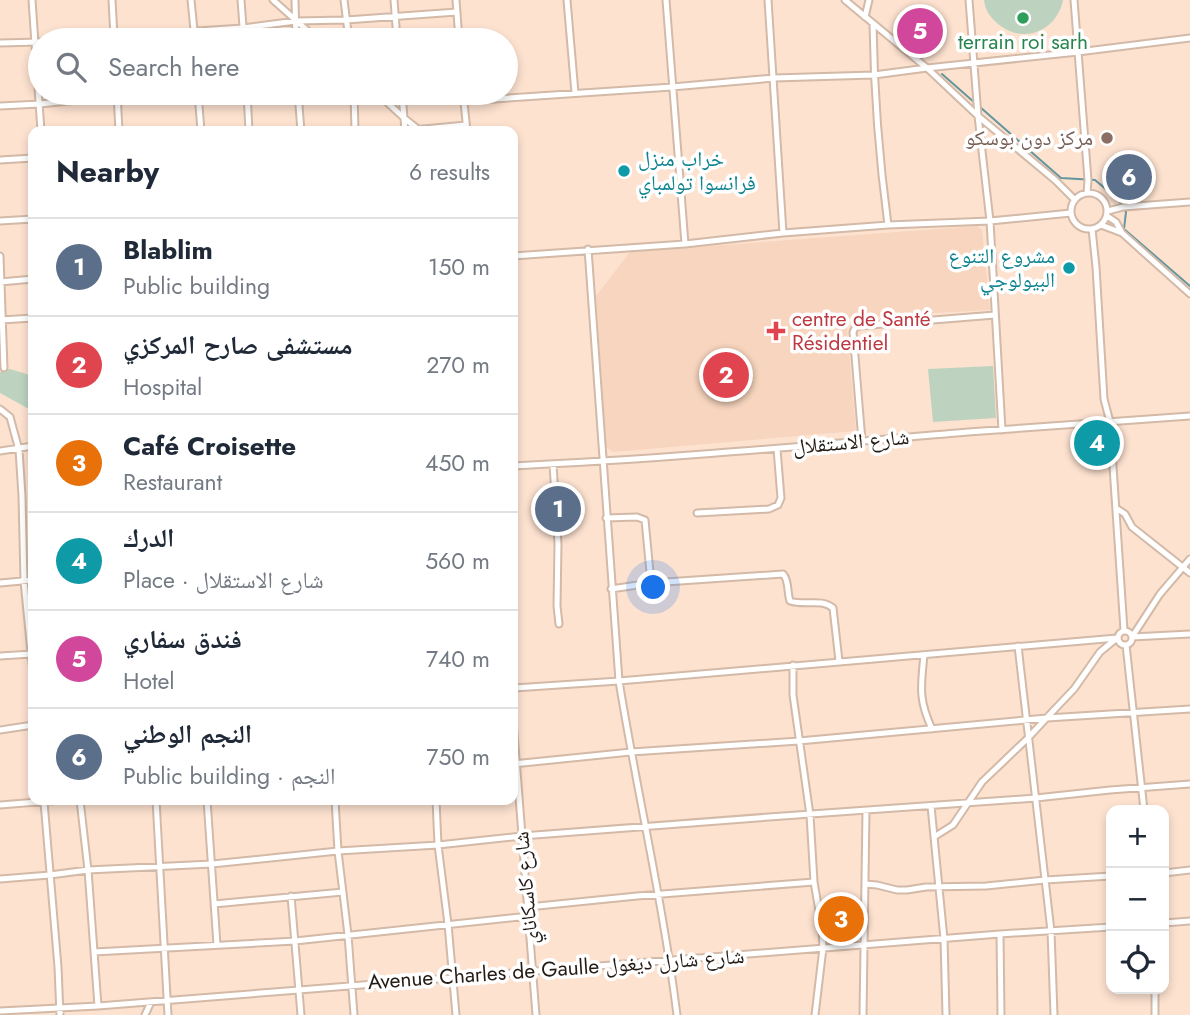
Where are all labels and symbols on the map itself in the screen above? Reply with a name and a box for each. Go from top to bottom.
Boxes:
pin: 5 [897,5,943,57]
marker: terrain roi sarh [1015,10,1031,26]
place label: terrain roi sarh [958,27,1088,57]
place label: مركز دون بوسكو [965,123,1093,153]
marker: مركز دون بوسكو [1099,130,1115,146]
place label: خراب منزل فرانسوا تولمباي [638,144,756,199]
pin: 6 [1106,151,1152,203]
marker: خراب منزل فرانسوا تولمباي [616,163,632,179]
place label: مشروع التنوع البيولوجي [949,241,1055,296]
marker: مشروع التنوع البيولوجي [1061,260,1077,276]
place label: centre de Santé Résidentiel [792,304,931,358]
marker: centre de Santé Résidentiel [766,321,786,341]
pin: 2 [703,349,749,401]
pin: 4 [1074,417,1120,469]
street label: شارع الاستقلال [791,422,911,462]
pin: 1 [535,483,581,535]
your location [636,570,670,604]
street label: شارع كاسكاناي [506,830,547,946]
pin: 3 [818,893,864,945]
street label: Avenue Charles de Gaulle شارع شارل ديغول [367,941,745,997]

